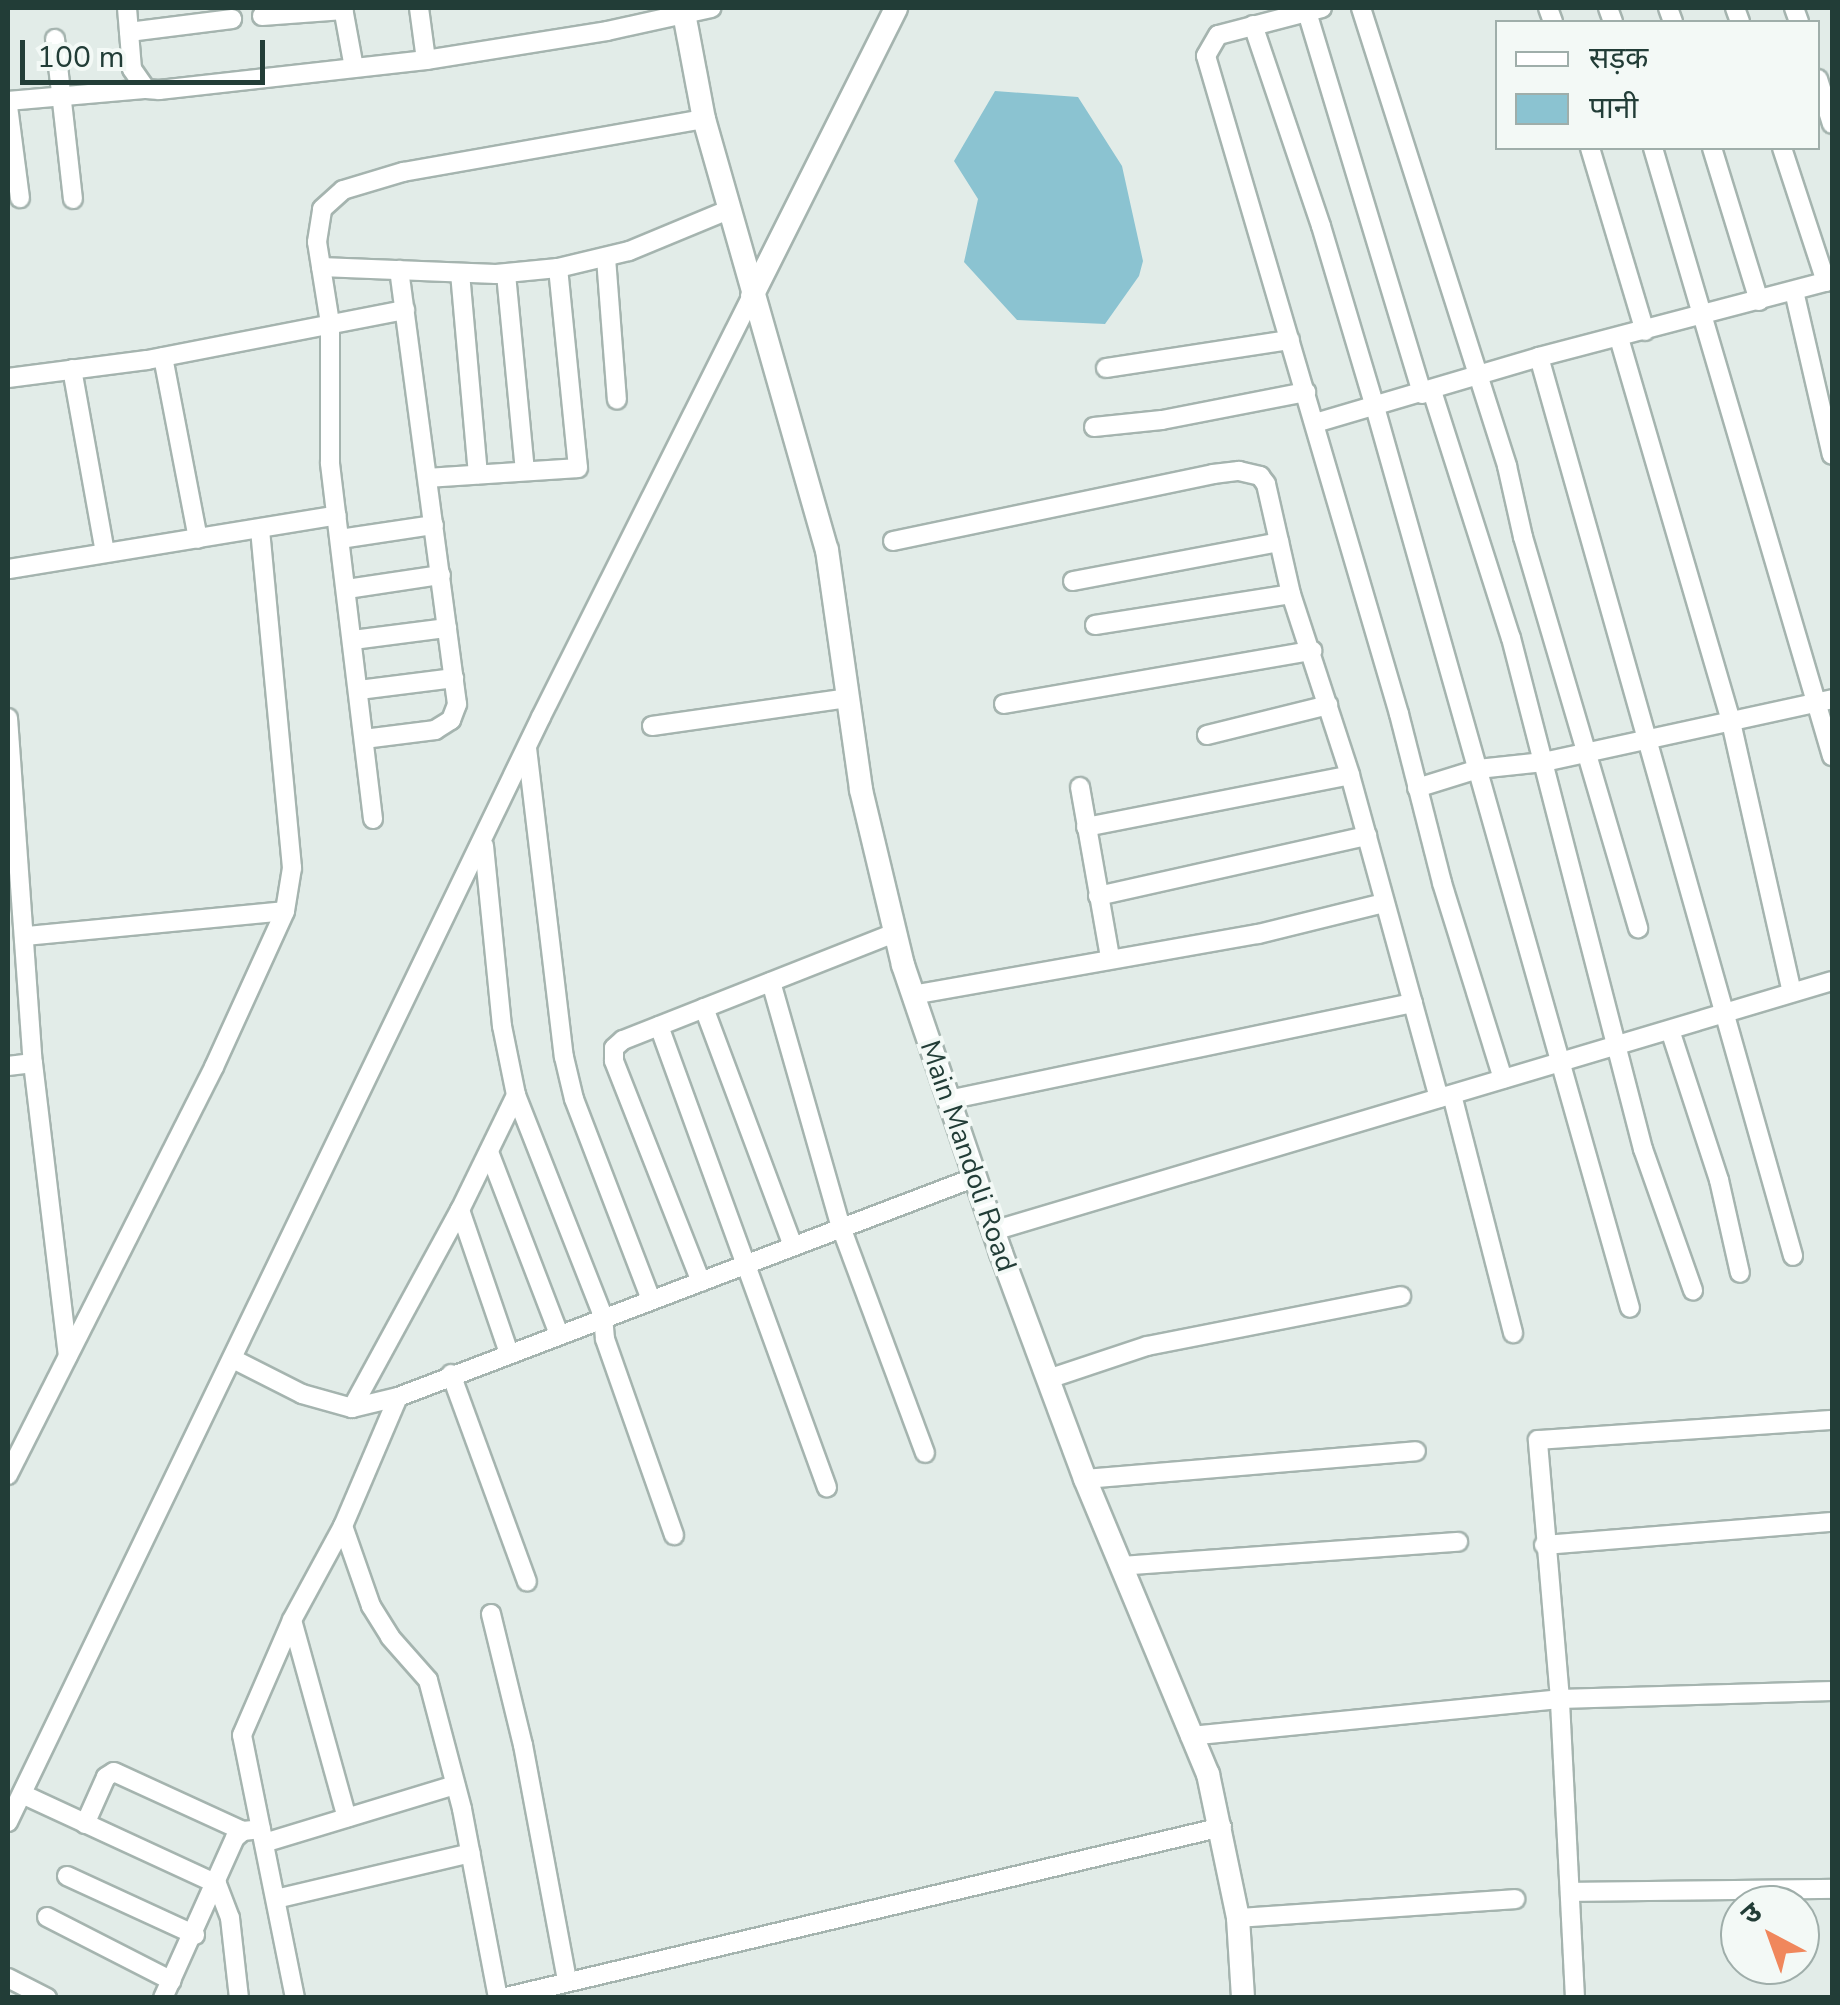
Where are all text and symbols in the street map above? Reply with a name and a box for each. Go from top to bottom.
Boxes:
scale bar [25,20,270,82]
legend [1495,20,1820,150]
text: 100 m [37,37,124,78]
text: सड़क [1589,38,1648,79]
text: पानी [1589,88,1638,129]
street label: Main Mandoli Road [913,1036,1023,1276]
north arrow [1720,1885,1820,1985]
text: उ [1733,1894,1770,1934]

